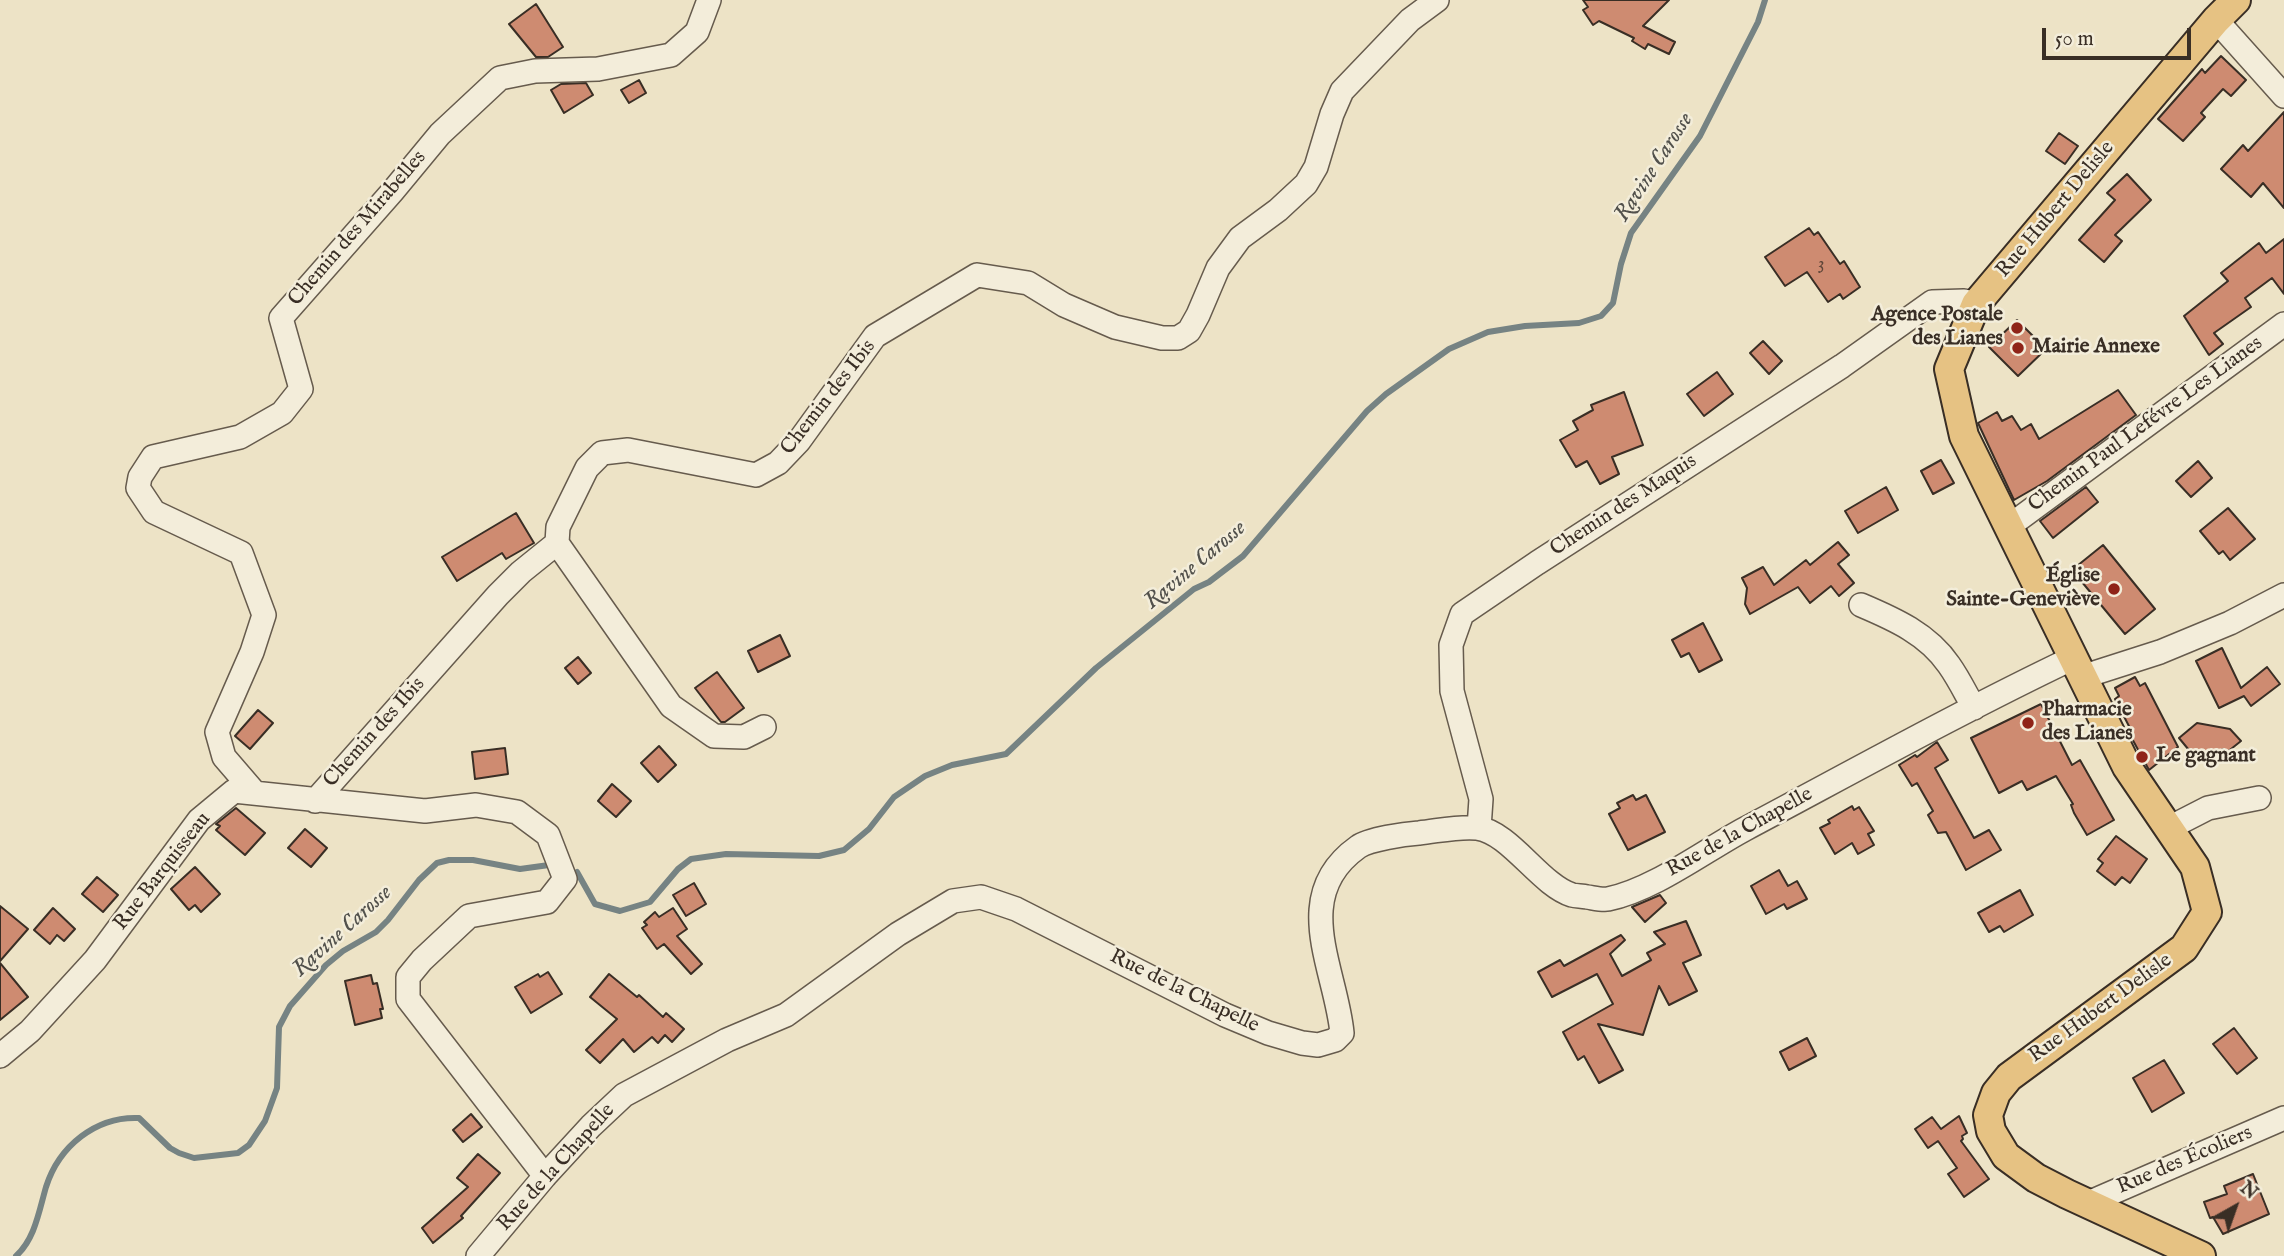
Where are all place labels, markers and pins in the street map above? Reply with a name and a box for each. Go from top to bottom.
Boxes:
place label: Agence Postale des Lianes [1871,303,2003,353]
marker: Agence Postale des Lianes [2009,320,2025,336]
place label: Mairie Annexe [2032,335,2160,361]
marker: Mairie Annexe [2010,340,2026,356]
place label: Église Sainte-Geneviève [1946,564,2100,614]
marker: Église Sainte-Geneviève [2106,581,2122,597]
place label: Pharmacie des Lianes [2042,698,2133,748]
marker: Pharmacie des Lianes [2020,715,2036,731]
place label: Le gagnant [2156,744,2256,770]
marker: Le gagnant [2134,749,2150,765]

